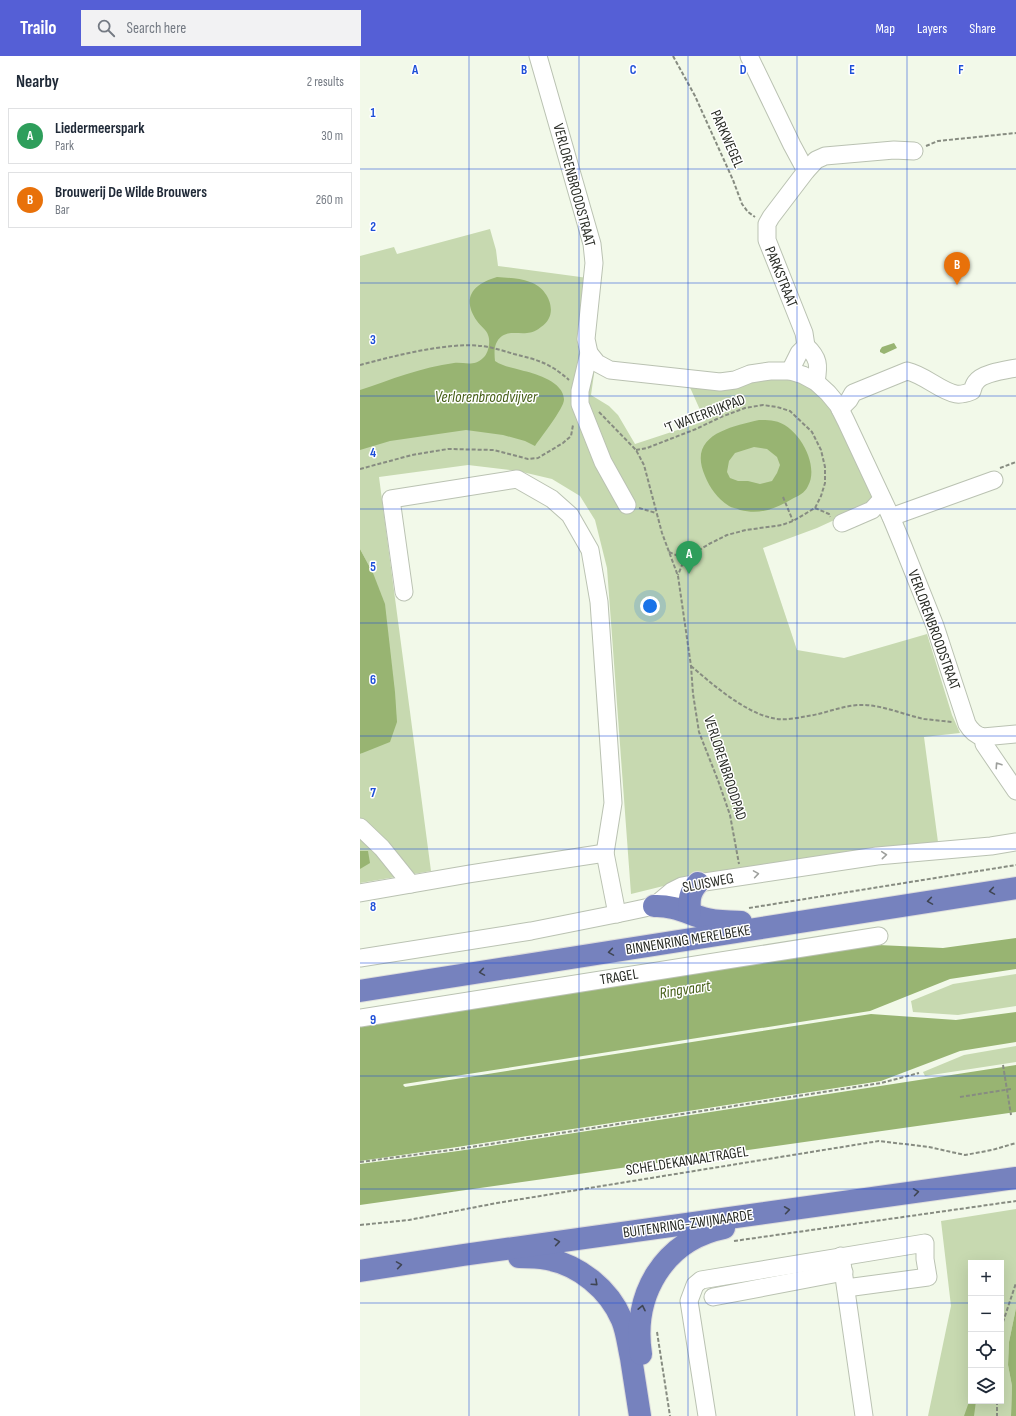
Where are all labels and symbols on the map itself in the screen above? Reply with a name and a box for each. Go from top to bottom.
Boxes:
text: A [411,62,419,78]
text: B [521,62,527,78]
text: C [630,62,637,78]
text: D [740,62,747,78]
text: E [849,62,855,78]
text: F [958,62,964,78]
text: 1 [370,105,376,121]
street label: PARKWEGEL [706,107,748,171]
street label: VERLORENBROODSTRAAT [548,121,600,249]
text: 2 [370,219,376,235]
street label: PARKSTRAAT [760,244,802,310]
pin: B [944,252,970,285]
text: 3 [370,332,376,348]
water label: Verlorenbroodvijver [435,388,538,407]
street label: 'T WATERRIJKPAD [662,390,748,438]
text: 4 [370,445,376,461]
pin: A [676,541,702,574]
text: 5 [370,559,376,575]
street label: VERLORENBROODSTRAAT [903,567,965,693]
your location [640,596,660,616]
text: 6 [370,672,376,688]
street label: VERLORENBROODPAD [699,713,751,823]
one-way arrow [995,762,1003,769]
text: 7 [370,785,376,801]
one-way arrow [881,851,887,860]
street label: SLUISWEG [681,869,735,897]
one-way arrow [753,870,759,879]
one-way arrow [989,886,995,895]
one-way arrow [927,896,933,905]
text: 8 [370,899,376,915]
street label: BINNENRING MERELBEKE [624,921,752,959]
one-way arrow [608,947,614,956]
street label: TRAGEL [599,965,640,989]
one-way arrow [479,967,485,976]
water label: Ringvaart [658,976,713,1003]
text: 9 [370,1012,376,1028]
street label: SCHELDEKANAALTRAGEL [624,1142,750,1180]
one-way arrow [913,1188,919,1197]
street label: BUITENRING-ZWIJNAARDE [622,1205,754,1243]
one-way arrow [784,1206,790,1215]
one-way arrow [554,1238,560,1247]
one-way arrow [395,1261,402,1270]
one-way arrow [590,1278,598,1285]
one-way arrow [637,1305,646,1311]

